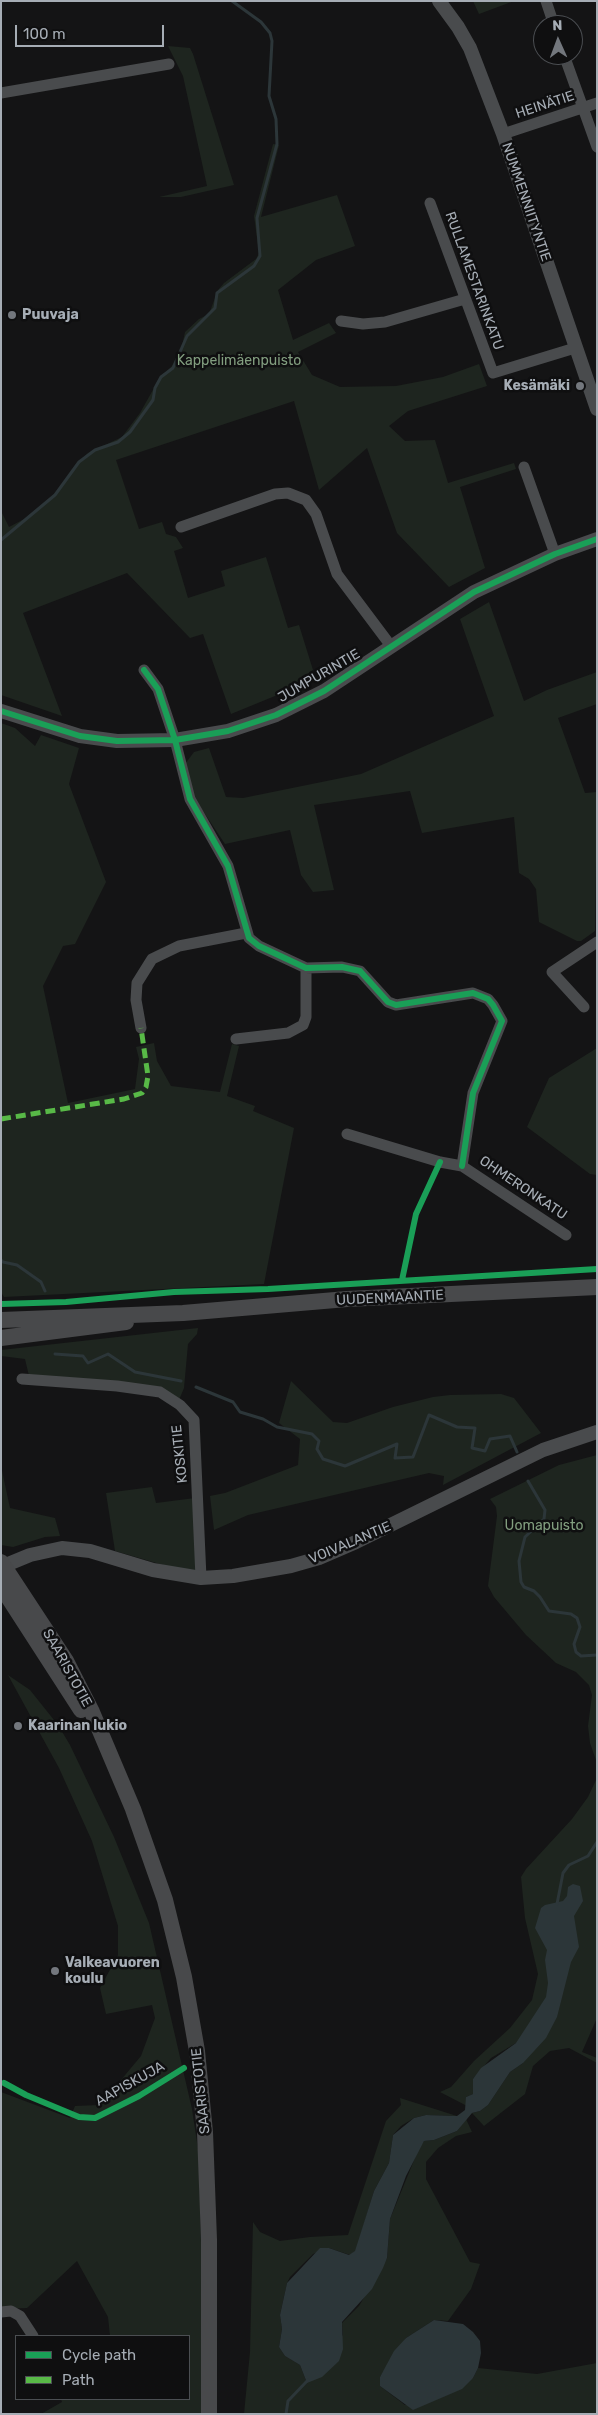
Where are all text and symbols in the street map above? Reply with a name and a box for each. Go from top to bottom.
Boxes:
scale bar [18,15,166,47]
north arrow [533,15,583,65]
text: N [552,17,563,34]
text: 100 m [23,25,65,43]
street label: HEINÄTIE [513,88,577,122]
street label: NUMMENNIITYNTIE [498,140,554,264]
street label: RULLAMESTARINKATU [441,209,507,353]
place label: Puuvaja [22,307,79,323]
marker: Puuvaja [6,309,18,321]
park label: Kappelimäenpuisto [177,353,301,369]
place label: Kesämäki [504,378,570,394]
marker: Kesämäki [574,380,586,392]
street label: JUMPURINTIE [275,646,363,706]
street label: OHMERONKATU [476,1152,570,1224]
street label: UUDENMAANTIE [336,1287,444,1309]
street label: KOSKITIE [169,1424,191,1484]
street label: VOIVALANTIE [306,1518,394,1568]
park label: Uomapuisto [505,1518,583,1534]
street label: SAARISTOTIE [39,1626,95,1710]
place label: Kaarinan lukio [28,1718,127,1734]
marker: Kaarinan lukio [12,1720,24,1732]
place label: Valkeavuoren koulu [65,1955,160,1988]
marker: Valkeavuoren koulu [49,1965,61,1977]
street label: SAARISTOTIE [188,2047,214,2135]
street label: AAPISKUJA [92,2058,168,2110]
legend [15,2335,190,2400]
text: Cycle path [62,2346,136,2364]
text: Path [62,2371,95,2389]

